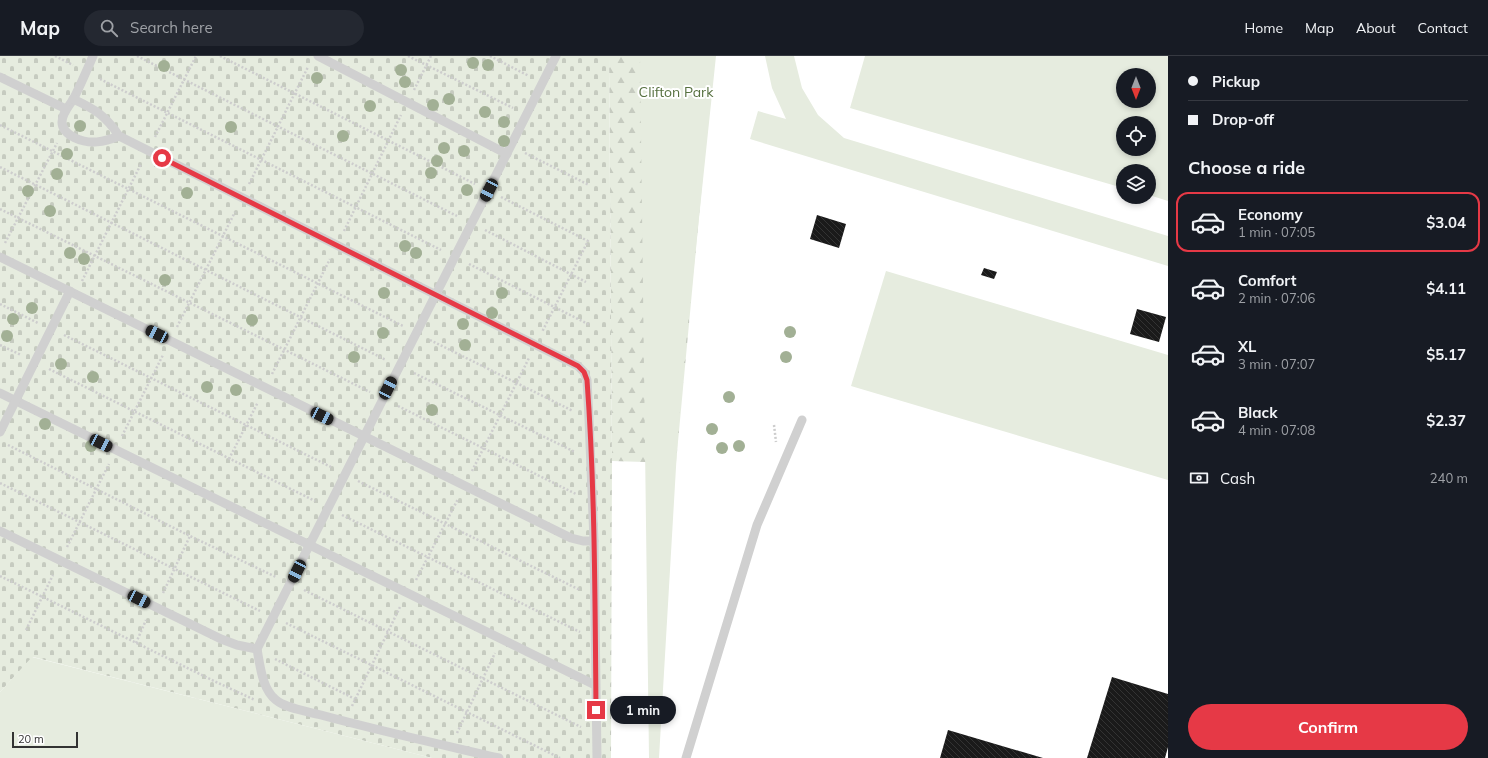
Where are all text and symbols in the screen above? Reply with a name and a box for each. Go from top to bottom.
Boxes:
search box [84,10,364,46]
text: Map [20,16,60,40]
icon: search [98,17,120,39]
text: Search here [130,18,213,37]
text: Home [1244,19,1283,37]
text: Map [1305,19,1334,37]
text: About [1356,19,1396,37]
text: Contact [1418,19,1468,37]
north arrow [1116,68,1156,108]
map controls [1116,68,1156,204]
text: Pickup [1212,72,1260,91]
park label: Clifton Park [639,83,714,101]
text: Drop-off [1212,110,1274,129]
button: locate [1116,116,1156,156]
route start [153,149,171,167]
text: Choose a ride [1188,156,1305,179]
button: layers [1116,164,1156,204]
car [478,177,500,203]
icon: car [1190,204,1226,240]
text: Economy [1238,205,1303,224]
text: $3.04 [1426,213,1466,232]
text: 1 min · 07:05 [1238,224,1315,240]
icon: car [1190,270,1226,306]
text: Comfort [1238,271,1296,290]
text: $4.11 [1426,279,1466,298]
text: 2 min · 07:06 [1238,290,1315,306]
car [144,323,170,345]
icon: car [1190,336,1226,372]
text: XL [1238,337,1256,356]
text: $5.17 [1426,345,1466,364]
text: 3 min · 07:07 [1238,356,1315,372]
car [377,375,399,401]
icon: car [1190,402,1226,438]
text: Black [1238,403,1277,422]
car [309,405,335,427]
text: $2.37 [1426,411,1466,430]
text: 4 min · 07:08 [1238,422,1315,438]
car [88,432,114,454]
icon: cash [1188,467,1210,489]
text: Cash [1220,469,1255,488]
text: 240 m [1430,470,1468,486]
car [286,558,308,584]
car [126,588,152,610]
callout: 1 min [610,696,676,724]
route end [587,701,605,719]
text: 1 min [626,702,660,718]
button: Confirm [1188,704,1468,750]
scale bar [12,730,78,749]
text: 20 m [18,732,44,746]

